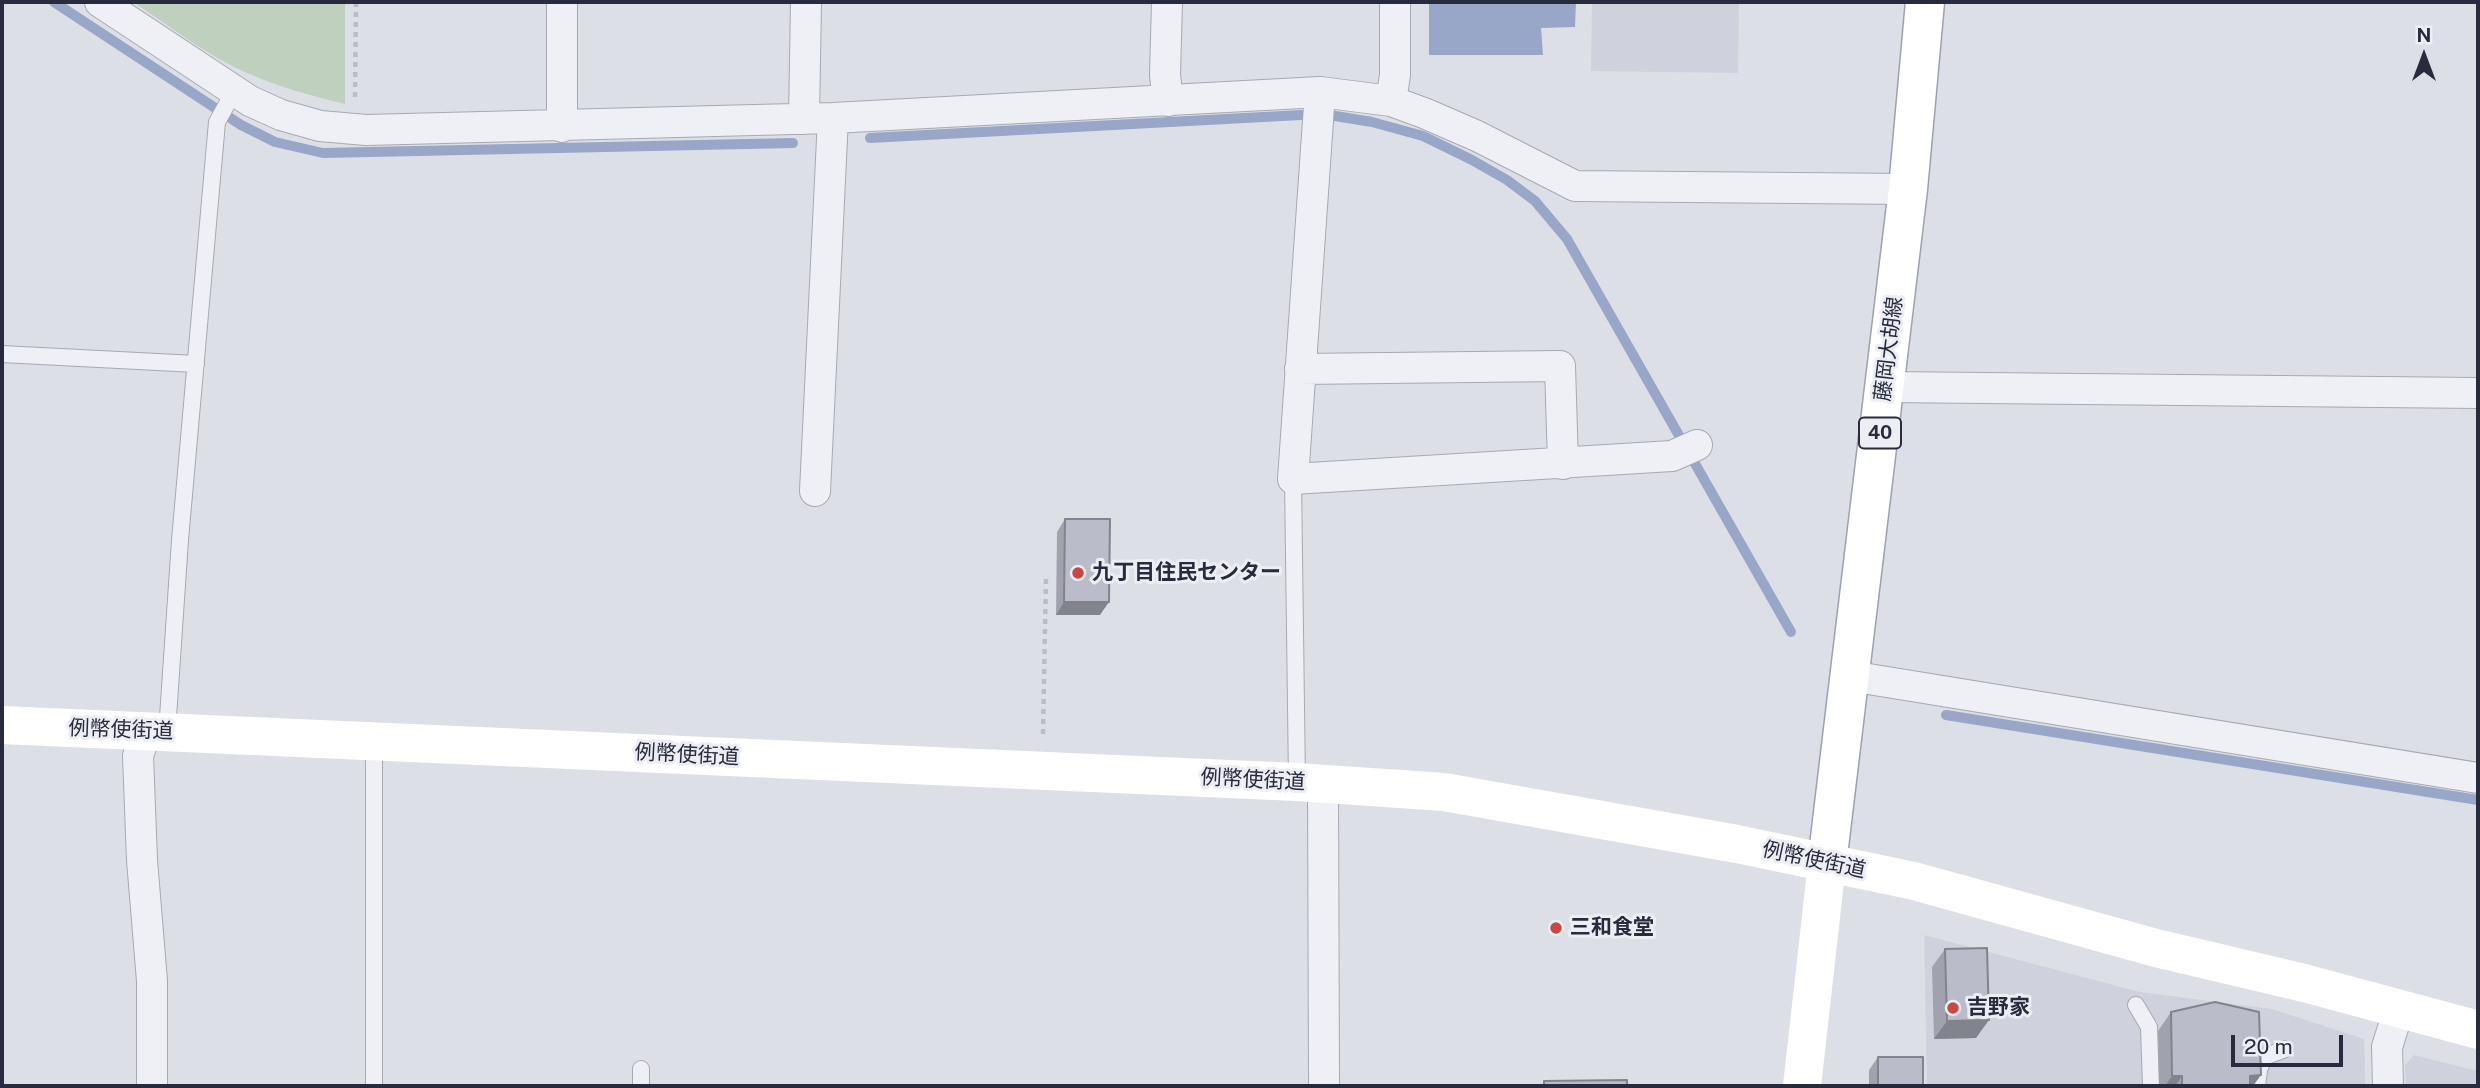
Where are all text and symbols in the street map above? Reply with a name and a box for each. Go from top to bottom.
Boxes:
north arrow [2389,21,2459,91]
text: N [2417,24,2431,46]
street label: 藤岡大胡線 [1870,295,1908,403]
road number: 40 [1859,418,1901,448]
place label: 九丁目住民センター [1092,560,1281,586]
marker: 九丁目住民センター [1070,565,1086,581]
street label: 例幣使街道 [68,716,174,744]
street label: 例幣使街道 [634,740,740,770]
street label: 例幣使街道 [1200,765,1306,795]
street label: 例幣使街道 [1760,837,1868,883]
place label: 三和食堂 [1570,915,1654,941]
marker: 三和食堂 [1548,920,1564,936]
place label: 吉野家 [1967,995,2030,1021]
marker: 吉野家 [1945,1000,1961,1016]
scale bar [2235,1021,2347,1066]
text: 20 m [2244,1034,2293,1059]

